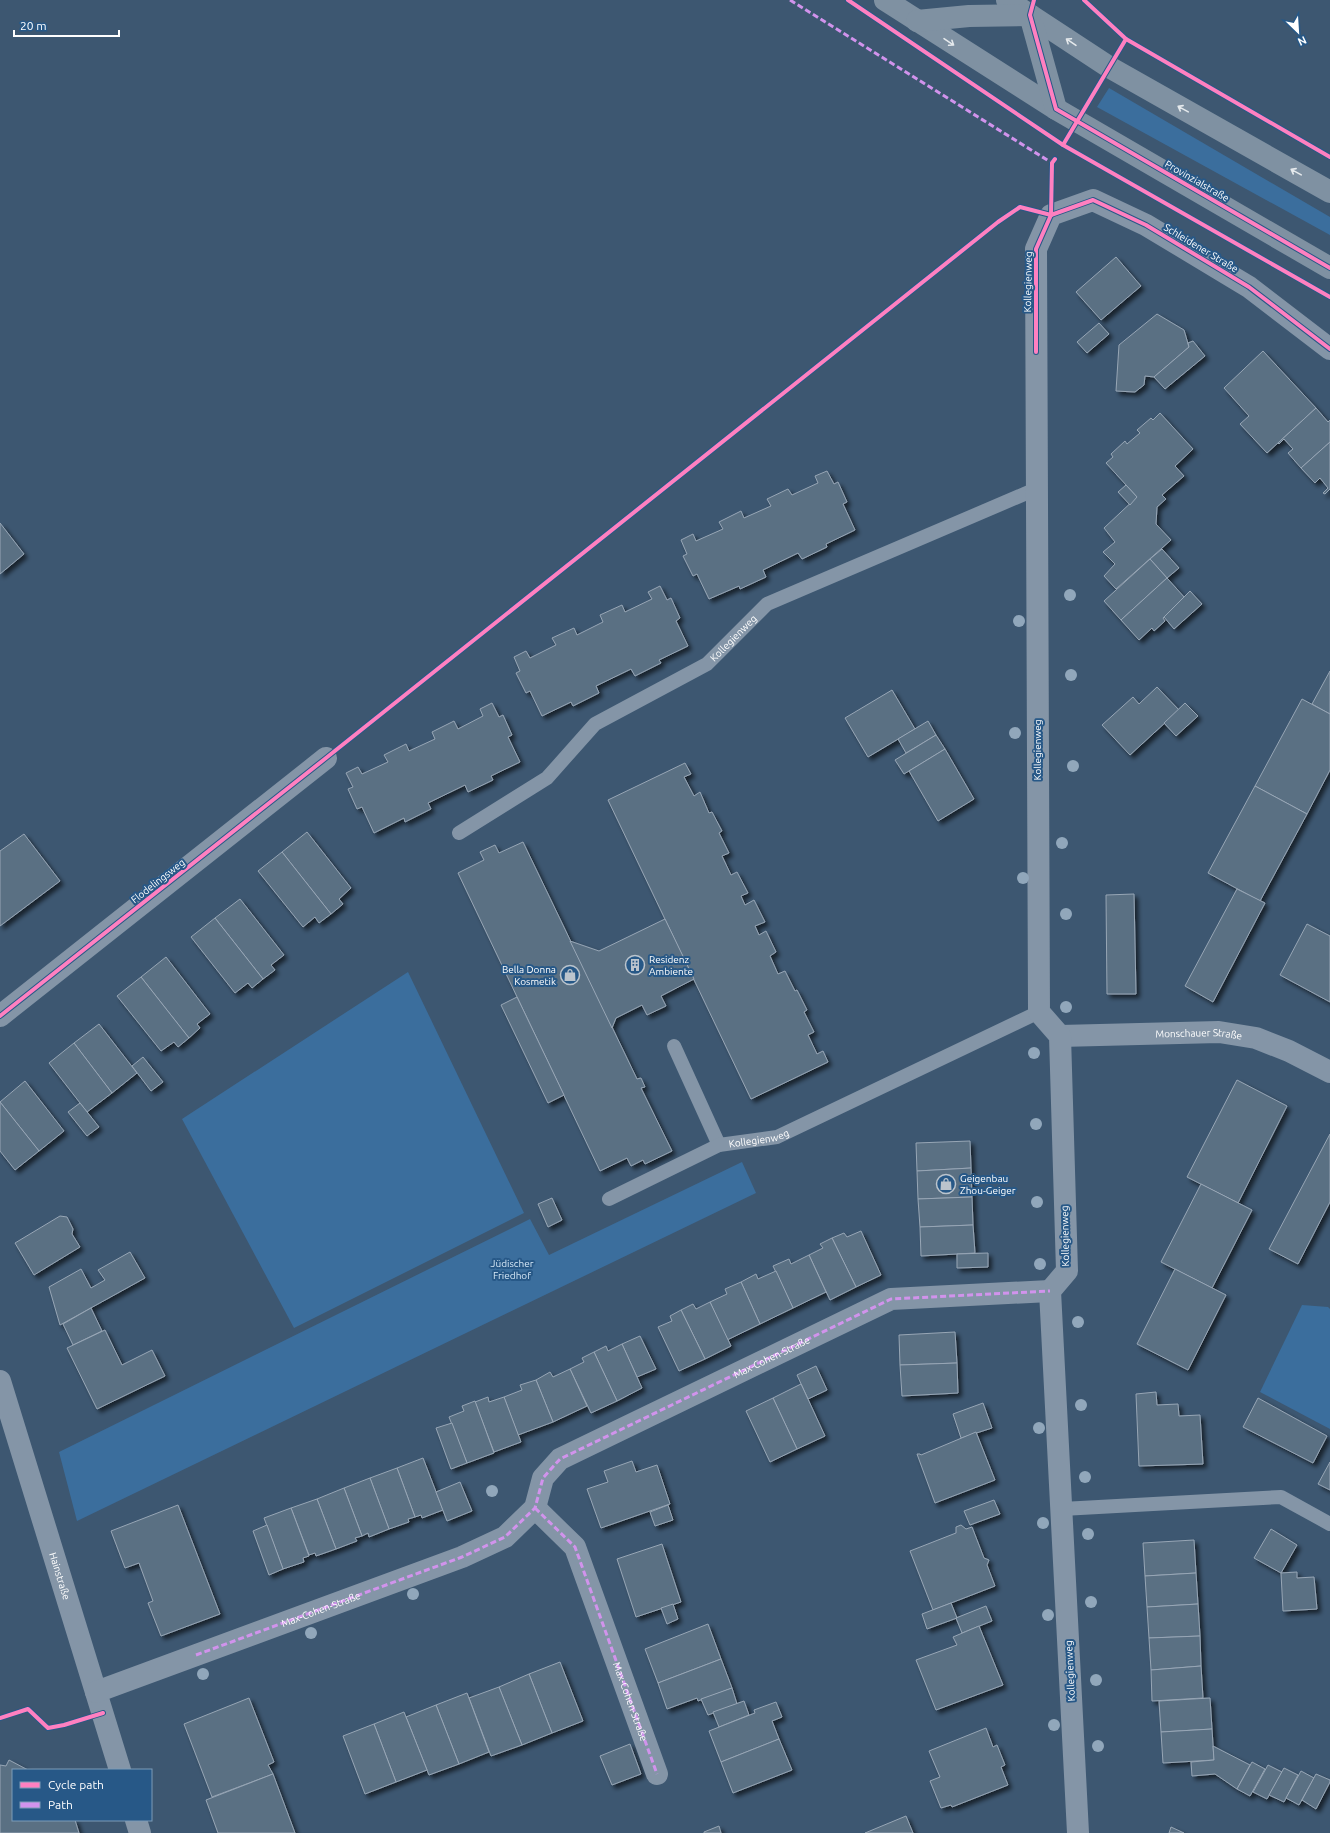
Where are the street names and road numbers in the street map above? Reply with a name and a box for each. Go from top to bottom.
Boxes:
street label: Provinzialstraße [1163,158,1231,204]
street label: Schleidener Straße [1162,222,1240,274]
street label: Kollegienweg [1022,251,1034,313]
street label: Kollegienweg [708,612,759,663]
street label: Kollegienweg [1032,720,1043,781]
street label: Flodelingsweg [129,857,187,905]
street label: Monschauer Straße [1155,1026,1243,1041]
street label: Kollegienweg [728,1127,791,1149]
street label: Kollegienweg [1059,1205,1071,1267]
street label: Max-Cohen-Straße [732,1334,811,1380]
street label: Hainstraße [48,1551,73,1601]
street label: Max-Cohen-Straße [280,1589,362,1629]
street label: Kollegienweg [1063,1640,1077,1702]
street label: Max-Cohen-Straße [611,1660,650,1742]

